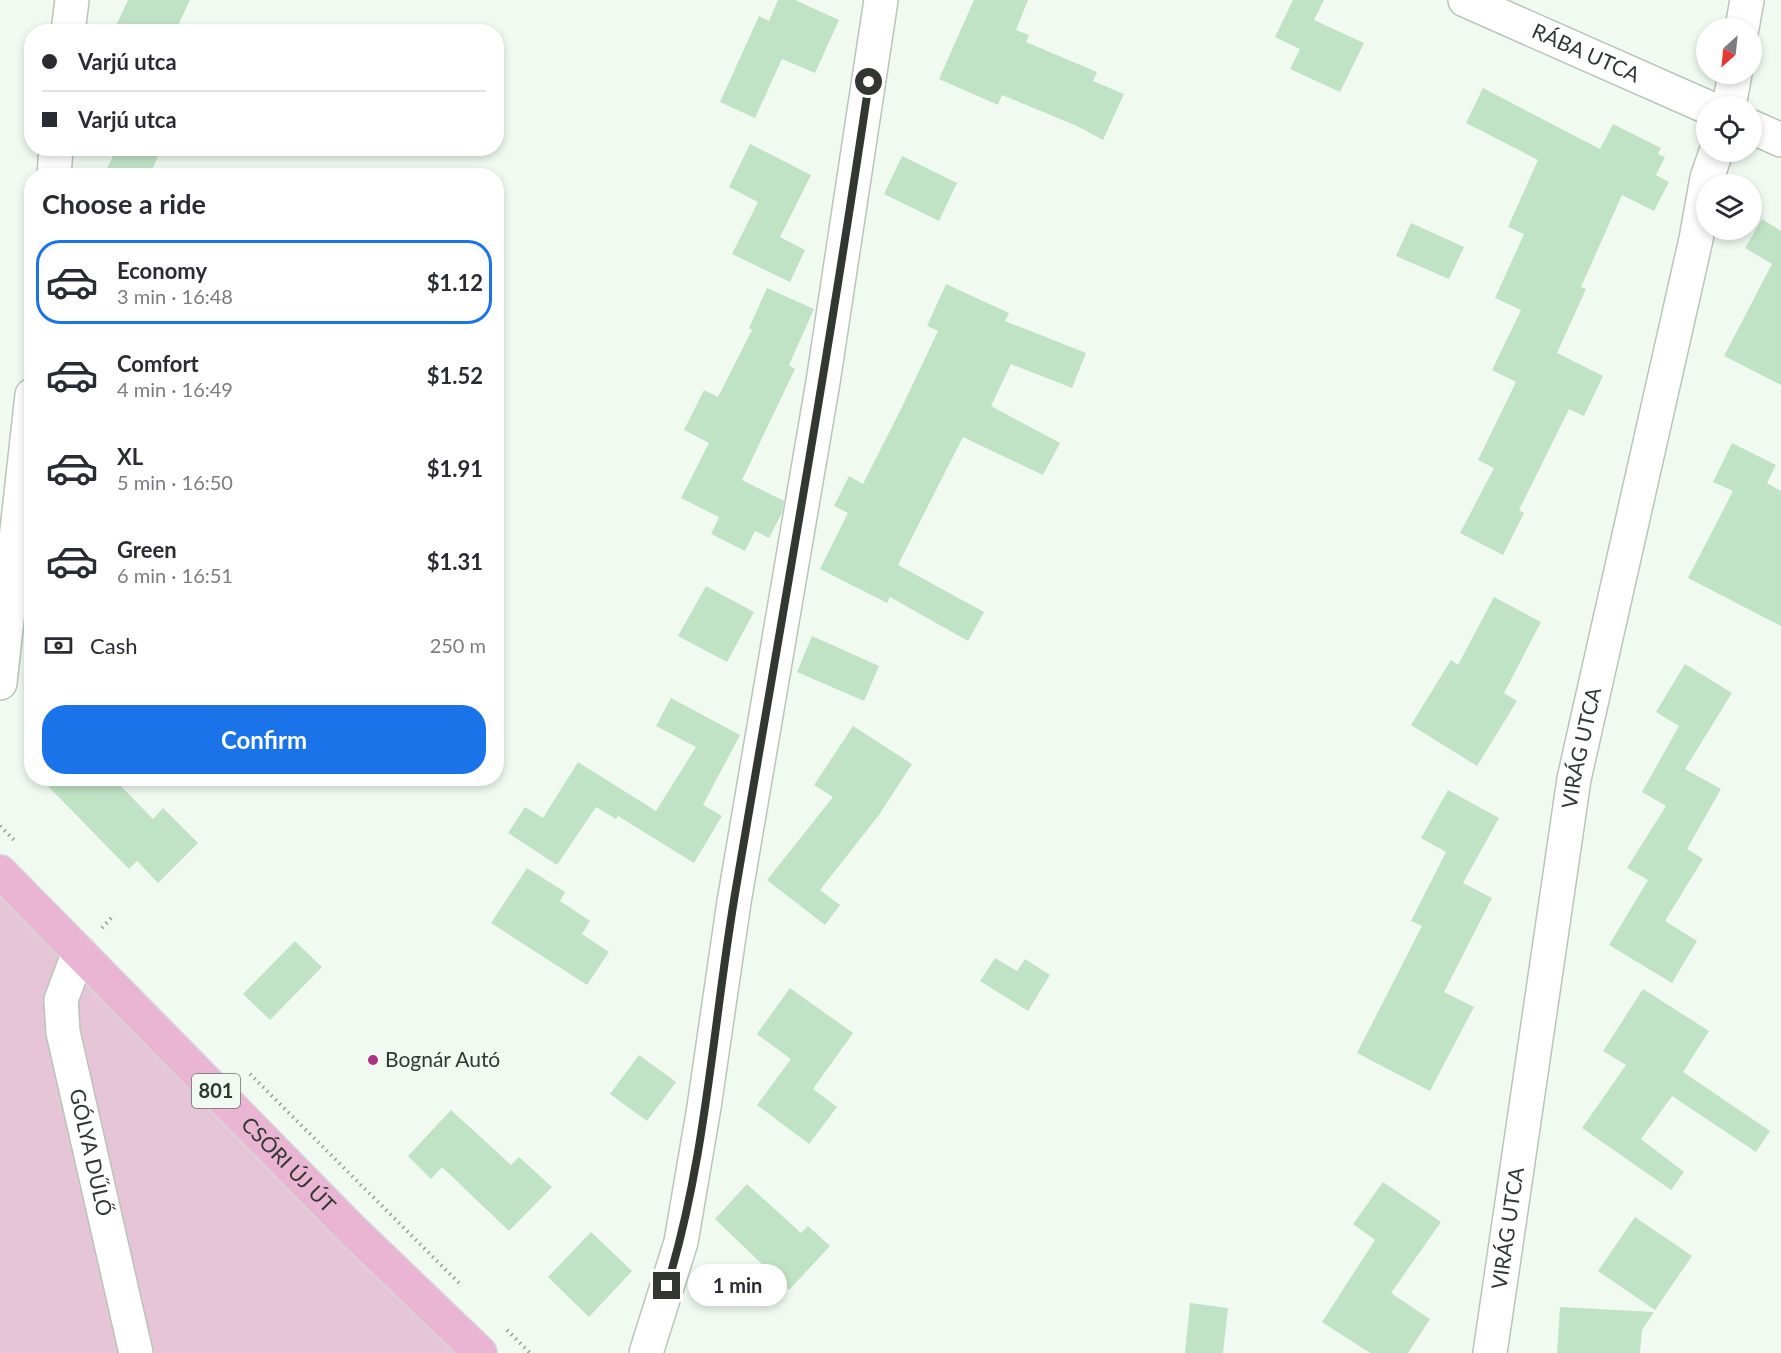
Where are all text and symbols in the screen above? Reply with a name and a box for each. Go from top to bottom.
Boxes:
street label: RÁBA UTCA [1529,17,1645,87]
north arrow [1696,18,1762,84]
map controls [1696,18,1762,240]
text: Varjú utca [78,48,177,75]
route start [855,68,882,95]
button: locate [1696,96,1762,162]
text: Varjú utca [78,106,177,133]
button: layers [1696,174,1762,240]
text: Choose a ride [42,187,206,220]
icon: car [45,255,99,309]
text: Economy [117,257,207,284]
text: $1.12 [427,269,483,296]
text: 3 min · 16:48 [117,284,233,308]
icon: car [45,348,99,402]
text: Comfort [117,350,199,377]
text: $1.52 [427,362,483,389]
text: 4 min · 16:49 [117,377,233,401]
icon: car [45,441,99,495]
text: XL [117,443,143,470]
text: $1.91 [427,455,483,482]
text: 5 min · 16:50 [117,470,233,494]
icon: car [45,534,99,588]
text: Green [117,536,177,563]
text: $1.31 [427,548,483,575]
text: 6 min · 16:51 [117,563,233,587]
icon: cash [42,629,75,662]
text: Cash [90,632,137,659]
text: 250 m [430,633,486,657]
street label: VIRÁG UTCA [1556,684,1606,810]
button: Confirm [42,705,486,774]
place label: Bognár Autó [385,1046,500,1071]
marker: Bognár Autó [366,1053,380,1067]
road number: 801 [192,1074,240,1108]
street label: GÓLYA DŰLŐ [65,1086,118,1218]
street label: CSÓRI ÚJ ÚT [237,1111,342,1217]
street label: VIRÁG UTCA [1485,1165,1528,1291]
callout: 1 min [688,1265,787,1307]
route end [653,1272,680,1299]
text: 1 min [713,1273,762,1297]

